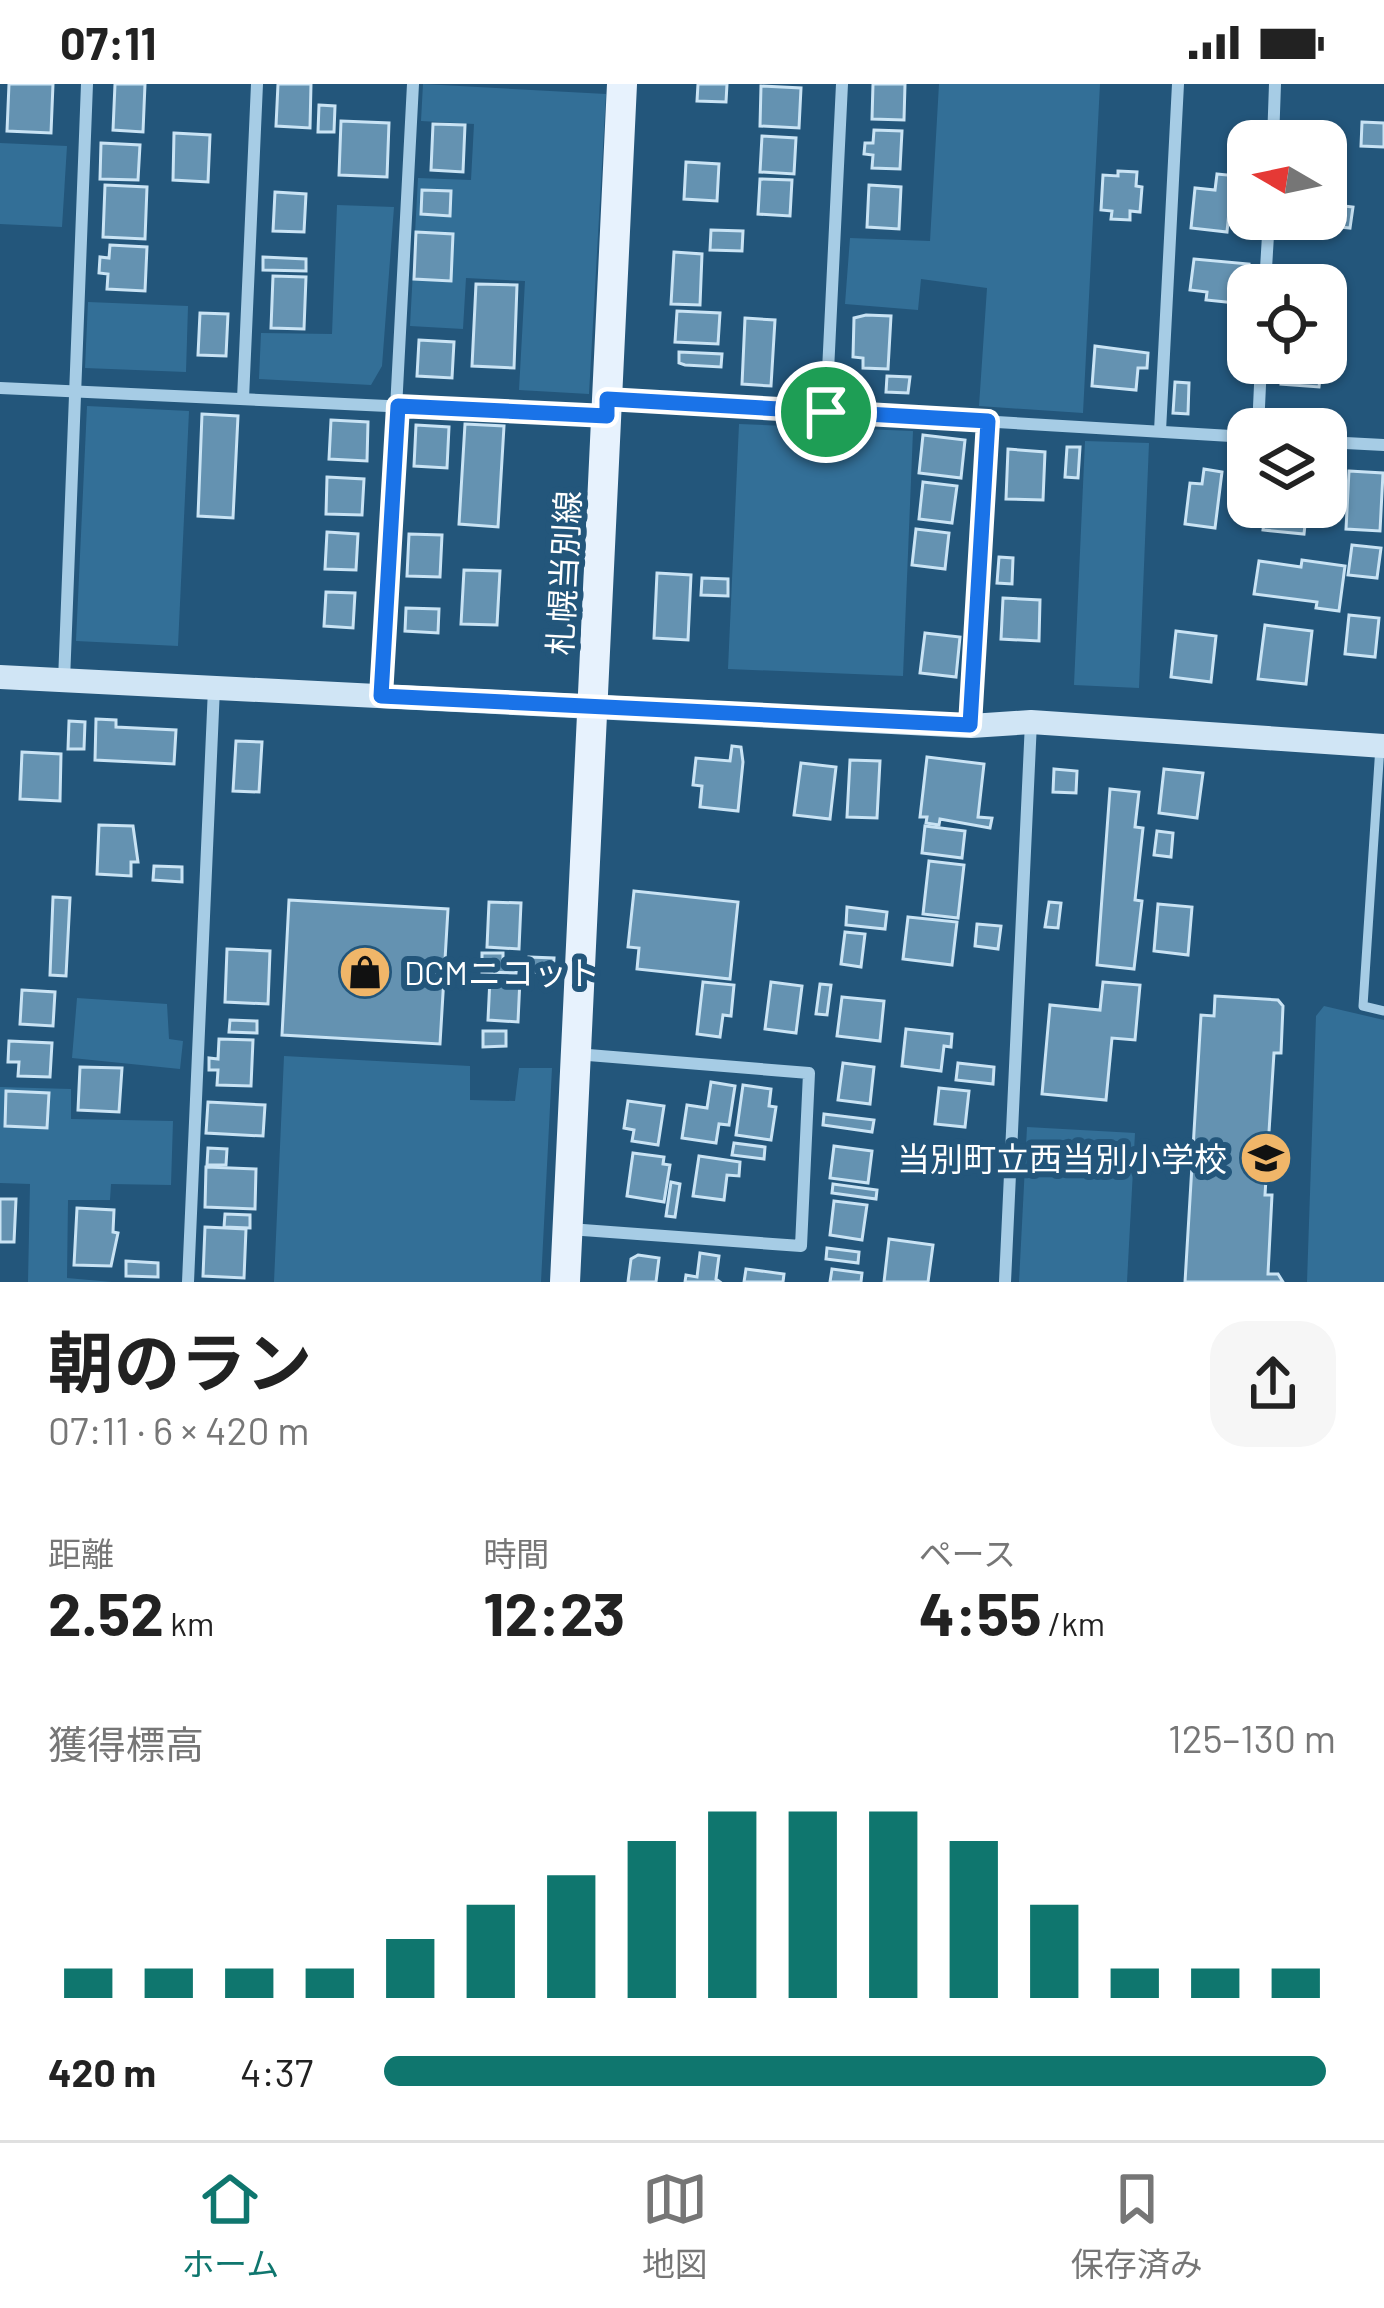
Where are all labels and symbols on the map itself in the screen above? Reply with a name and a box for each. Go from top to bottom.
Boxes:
north arrow [1227,120,1347,240]
pin [775,361,877,463]
street label: 札幌当別線 [539,490,587,656]
shop icon: DCMニコット [337,944,393,1000]
place label: DCMニコット [404,952,600,992]
school or university icon: 当別町立西当別小学校 [1238,1130,1294,1186]
place label: 当別町立西当別小学校 [897,1138,1227,1178]

